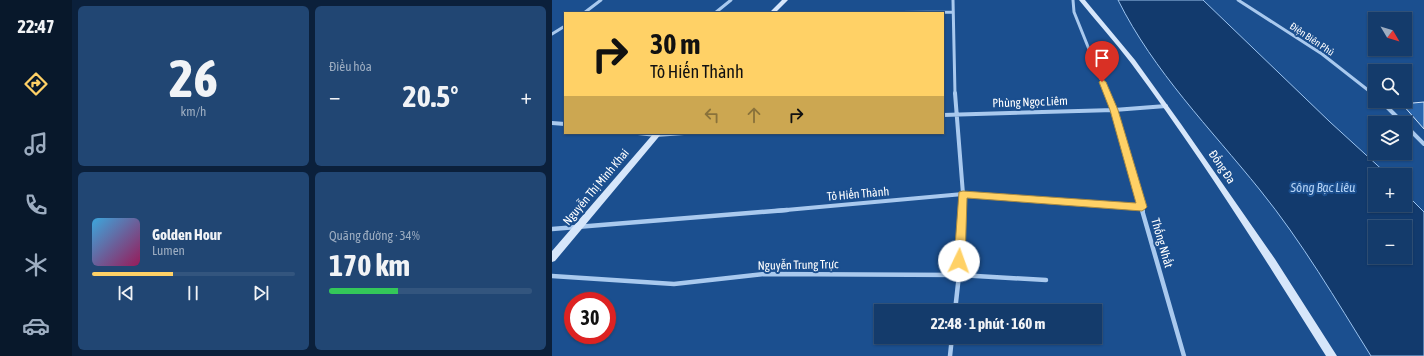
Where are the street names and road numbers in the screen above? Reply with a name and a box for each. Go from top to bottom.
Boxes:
street label: Điện Biên Phủ [1288,20,1336,58]
street label: Phùng Ngọc Liêm [992,94,1068,110]
street label: Nguyễn Thị Minh Khai [560,146,632,228]
street label: Đống Đa [1206,148,1238,186]
street label: Tô Hiến Thành [826,184,890,204]
street label: Thống Nhất [1148,217,1176,270]
street label: Nguyễn Trung Trực [758,257,839,273]

